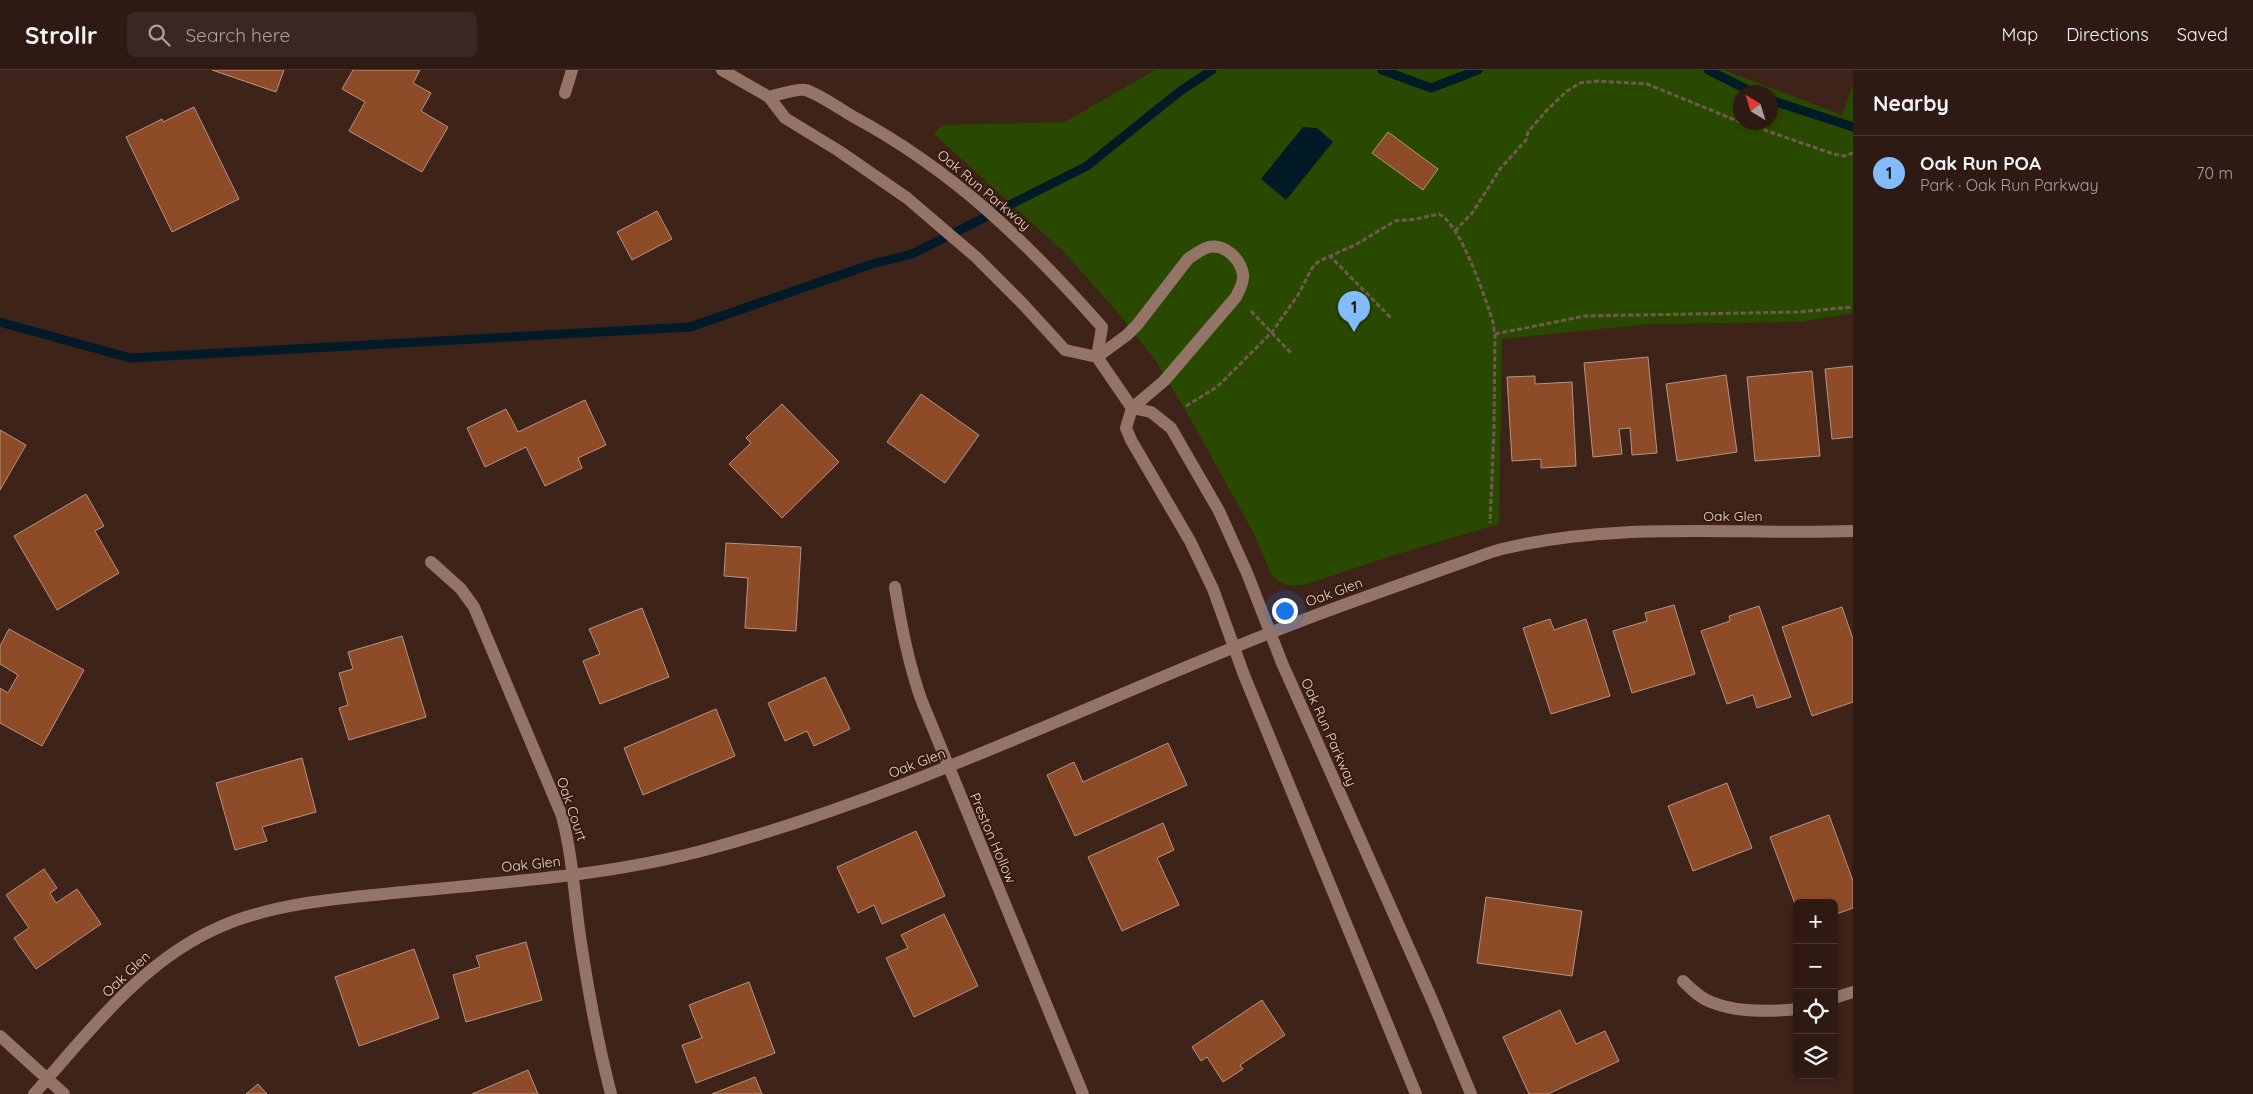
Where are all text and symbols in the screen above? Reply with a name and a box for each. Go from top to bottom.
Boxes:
search box [127,12,477,57]
text: Strollr [25,20,97,50]
icon: search [145,21,173,49]
text: Search here [185,23,290,47]
text: Map [2001,23,2038,46]
text: Directions [2066,23,2149,46]
text: Saved [2177,23,2228,46]
north arrow [1733,85,1778,130]
text: Nearby [1873,90,1949,116]
street label: Oak Run Parkway [934,146,1034,234]
text: Oak Run POA [1920,151,2041,175]
text: 1 [1886,163,1892,183]
text: 70 m [2196,163,2233,183]
text: Park · Oak Run Parkway [1920,175,2099,195]
pin: 1 [1338,291,1370,332]
street label: Oak Glen [1703,507,1763,525]
street label: Oak Glen [1303,573,1365,611]
your location [1272,598,1298,624]
street label: Oak Run Parkway [1297,675,1361,789]
street label: Oak Glen [886,744,948,782]
street label: Oak Court [553,775,591,843]
street label: Preston Hollow [966,790,1020,886]
street label: Oak Glen [501,852,561,876]
map controls [1793,899,1838,1079]
button: + [1793,899,1838,944]
button: − [1793,944,1838,989]
street label: Oak Glen [98,947,154,1001]
button: locate [1793,989,1838,1034]
button: layers [1793,1034,1838,1079]

